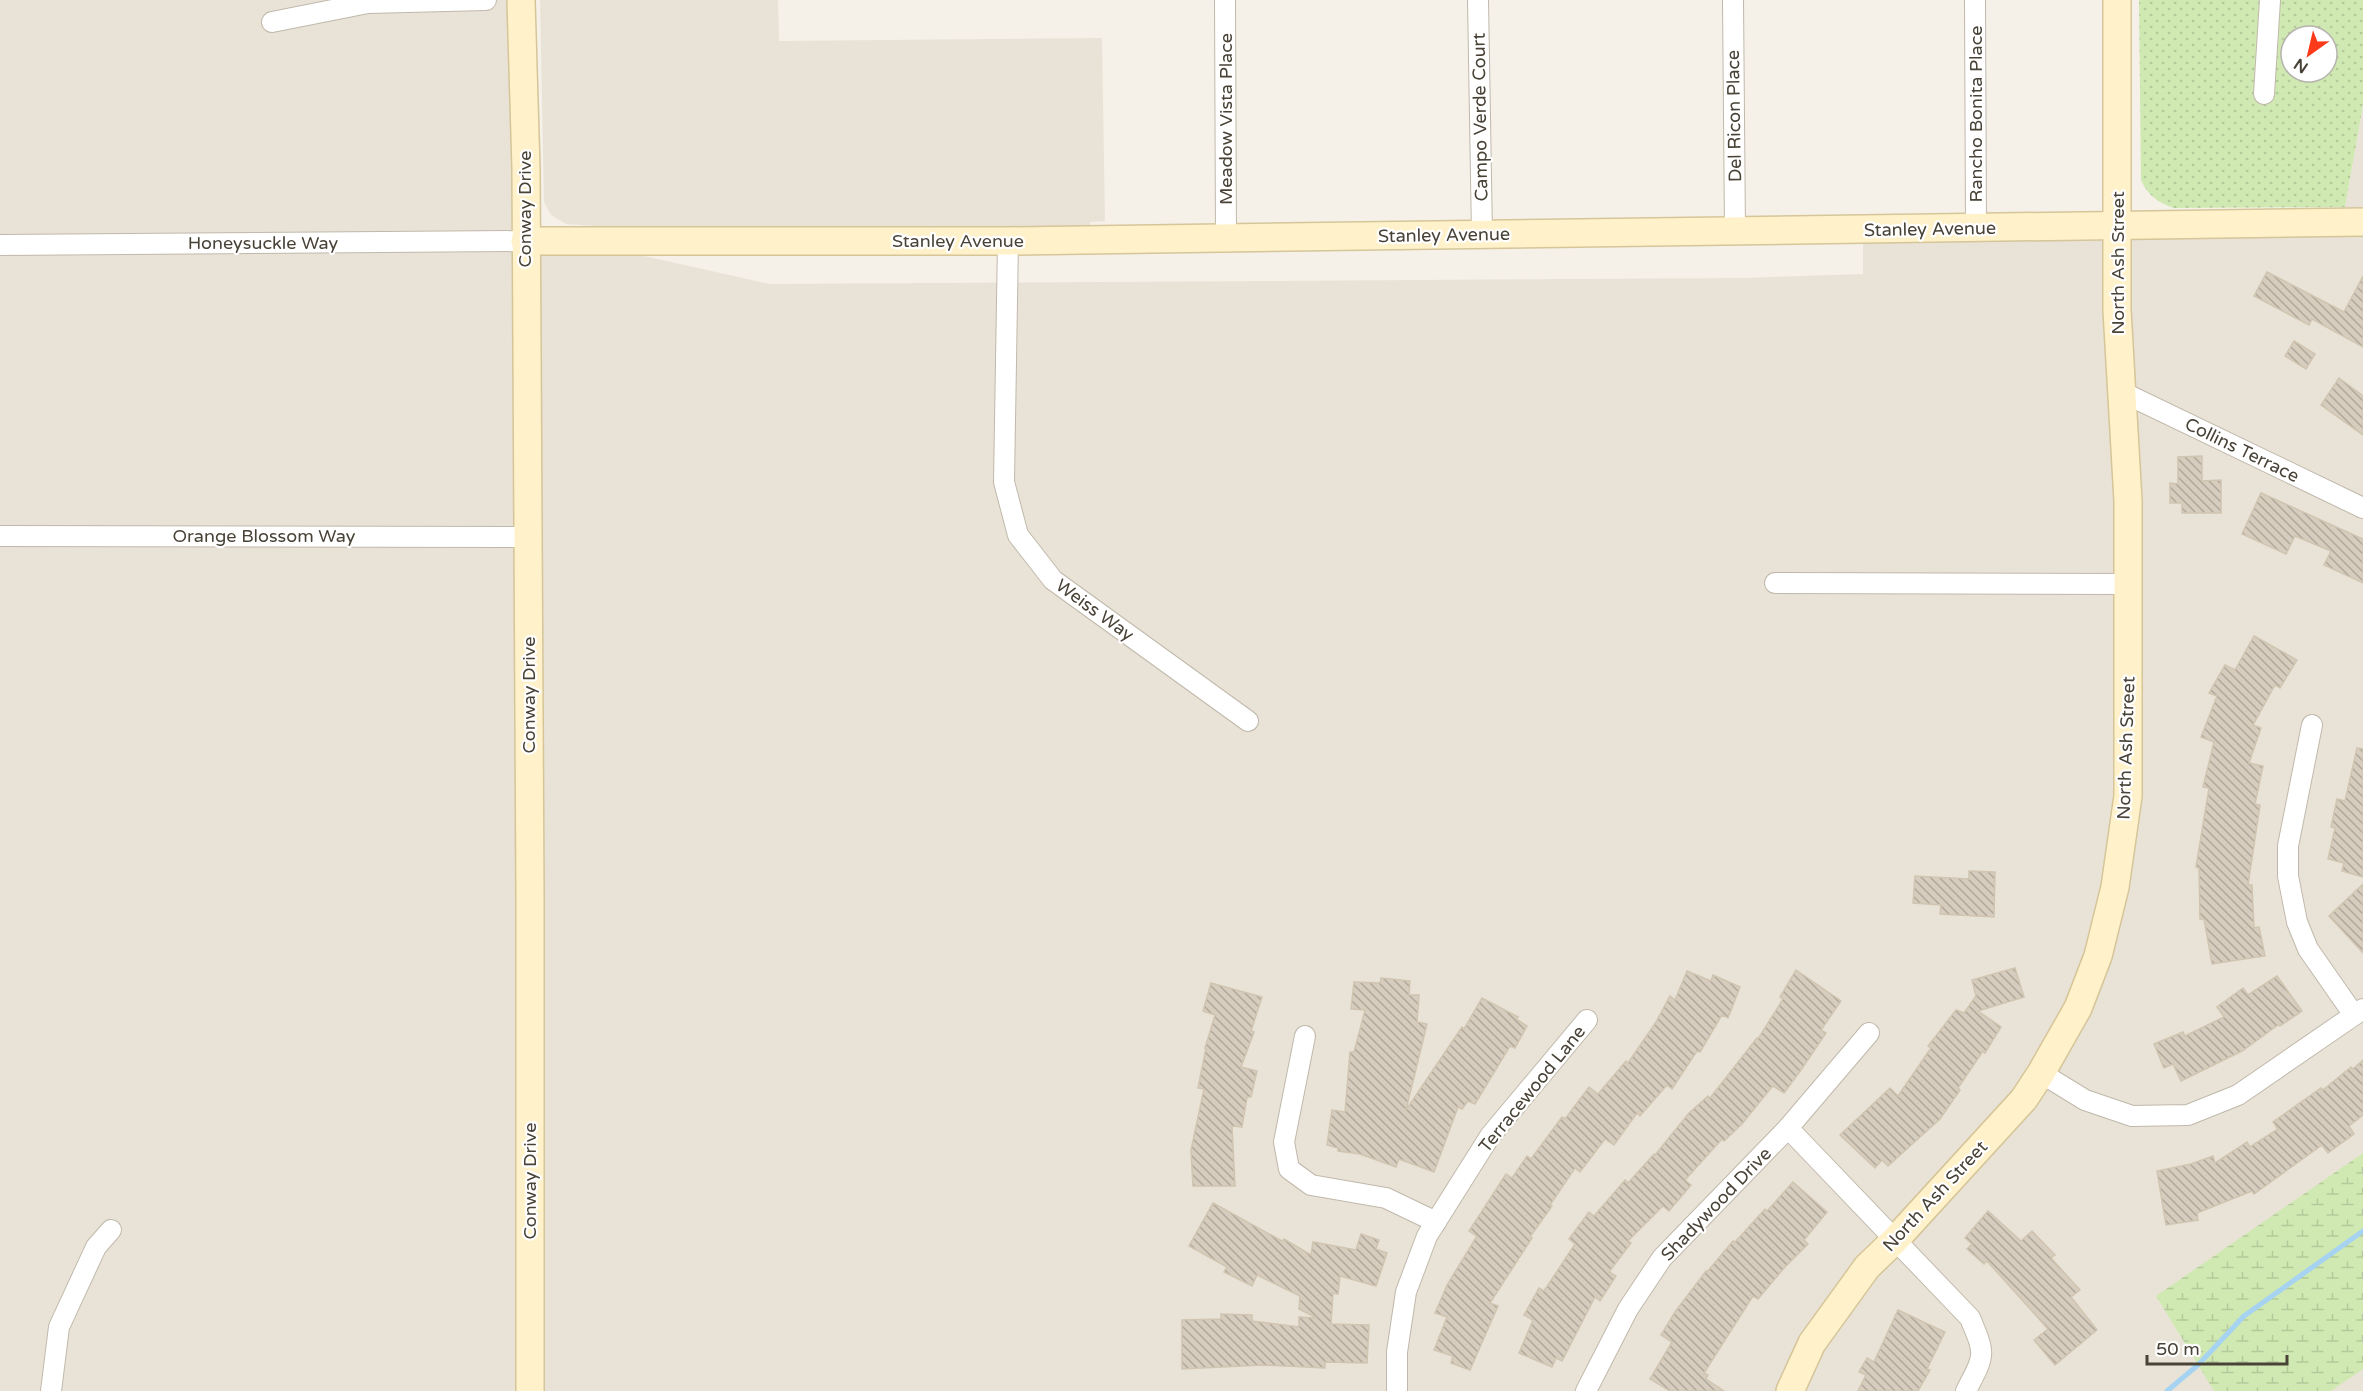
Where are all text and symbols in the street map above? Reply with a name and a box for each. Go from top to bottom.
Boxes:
north arrow [2279,24,2339,84]
street label: Rancho Bonita Place [1965,26,1987,202]
street label: Campo Verde Court [1468,32,1492,201]
street label: Meadow Vista Place [1215,33,1237,205]
street label: Del Ricon Place [1722,50,1746,182]
text: N [2290,54,2312,77]
street label: Conway Drive [514,151,536,267]
street label: North Ash Street [2107,191,2129,335]
street label: Stanley Avenue [1864,217,1996,241]
street label: Stanley Avenue [1378,223,1510,247]
street label: Stanley Avenue [892,230,1024,252]
street label: Honeysuckle Way [188,232,339,254]
street label: Collins Terrace [2181,413,2303,487]
street label: Orange Blossom Way [173,525,356,547]
street label: Weiss Way [1052,574,1139,646]
street label: Conway Drive [518,637,540,753]
street label: North Ash Street [2112,676,2140,820]
street label: Terracewood Lane [1474,1021,1590,1157]
street label: Conway Drive [519,1123,541,1239]
street label: North Ash Street [1878,1136,1992,1256]
street label: Shadywood Drive [1656,1143,1776,1265]
scale bar [2147,1328,2286,1366]
text: 50 m [2156,1338,2200,1360]

